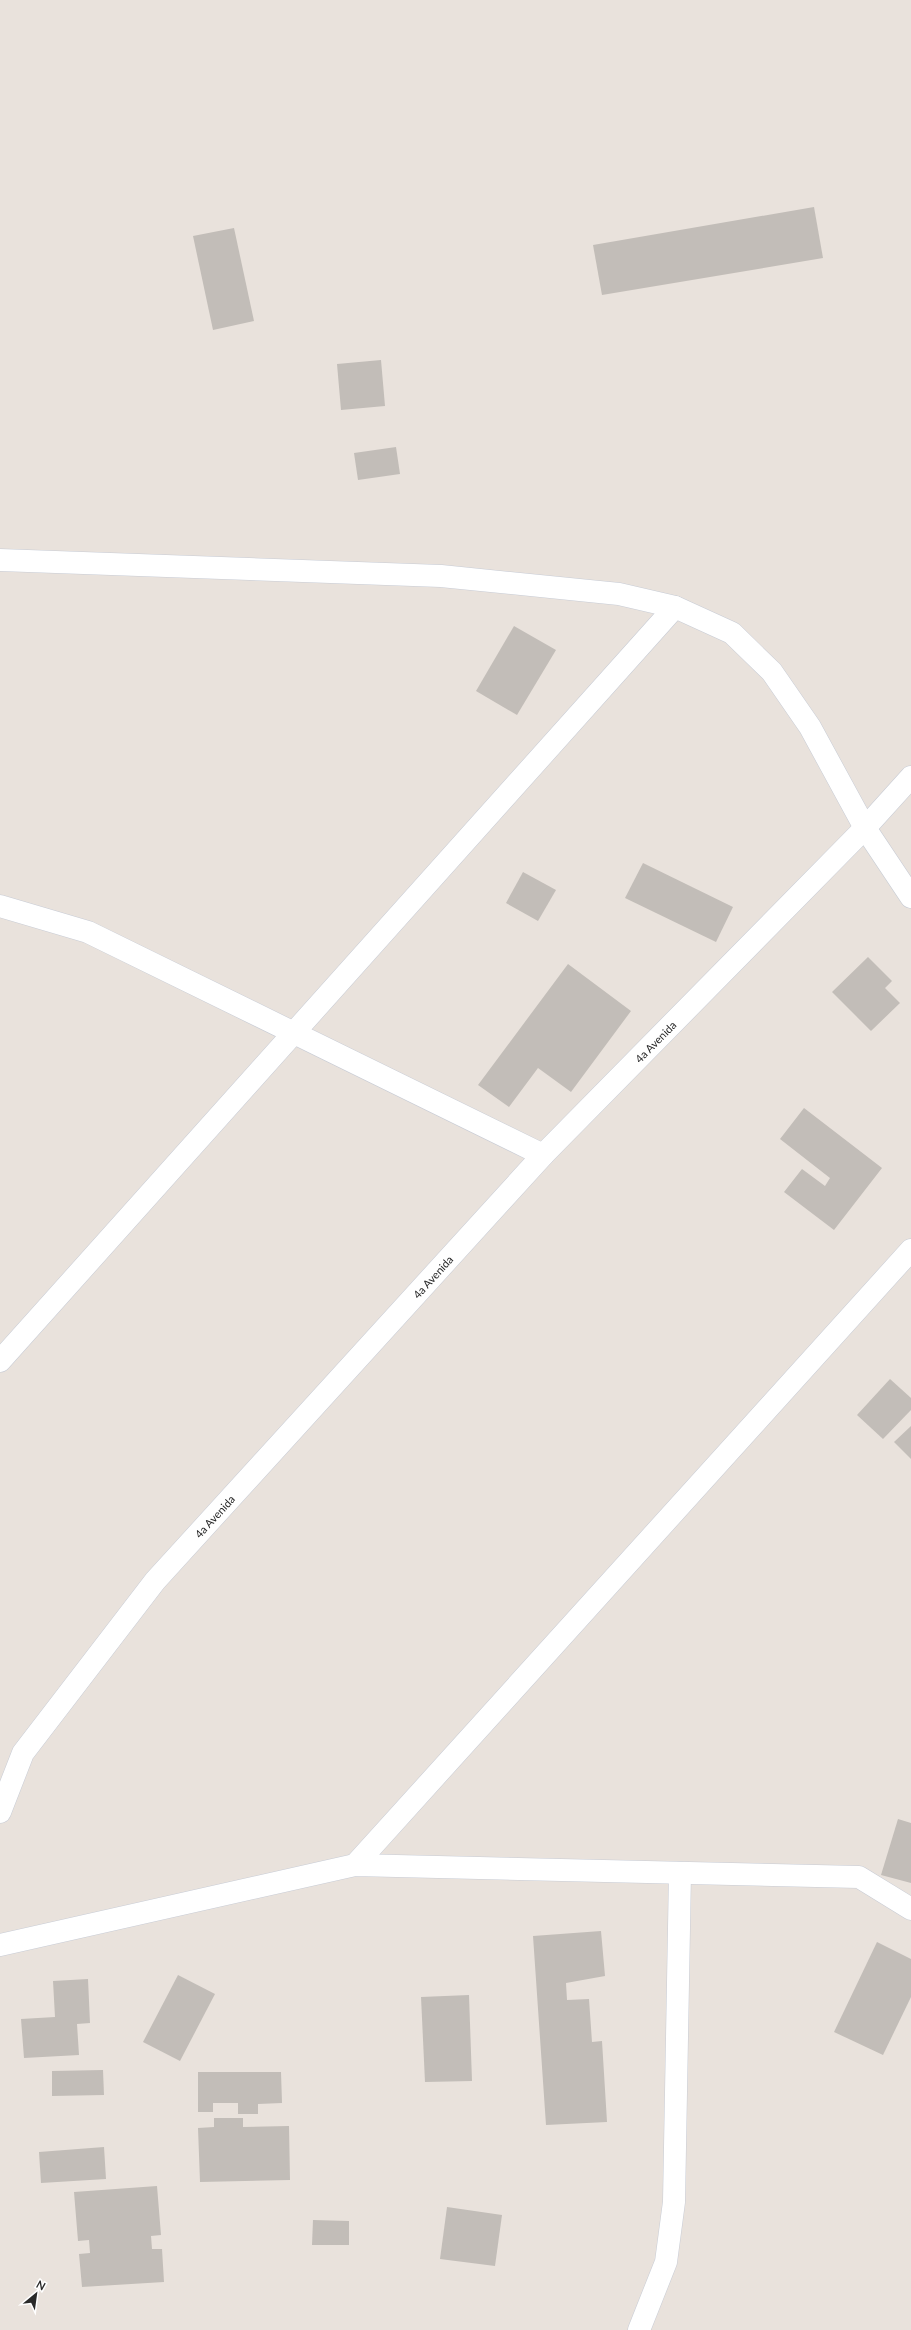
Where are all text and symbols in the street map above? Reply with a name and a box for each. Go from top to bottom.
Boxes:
street label: 4a Avenida [632,1018,678,1065]
street label: 4a Avenida [410,1253,455,1301]
street label: 4a Avenida [191,1492,237,1540]
north arrow [16,2274,56,2314]
text: N [34,2277,48,2293]

